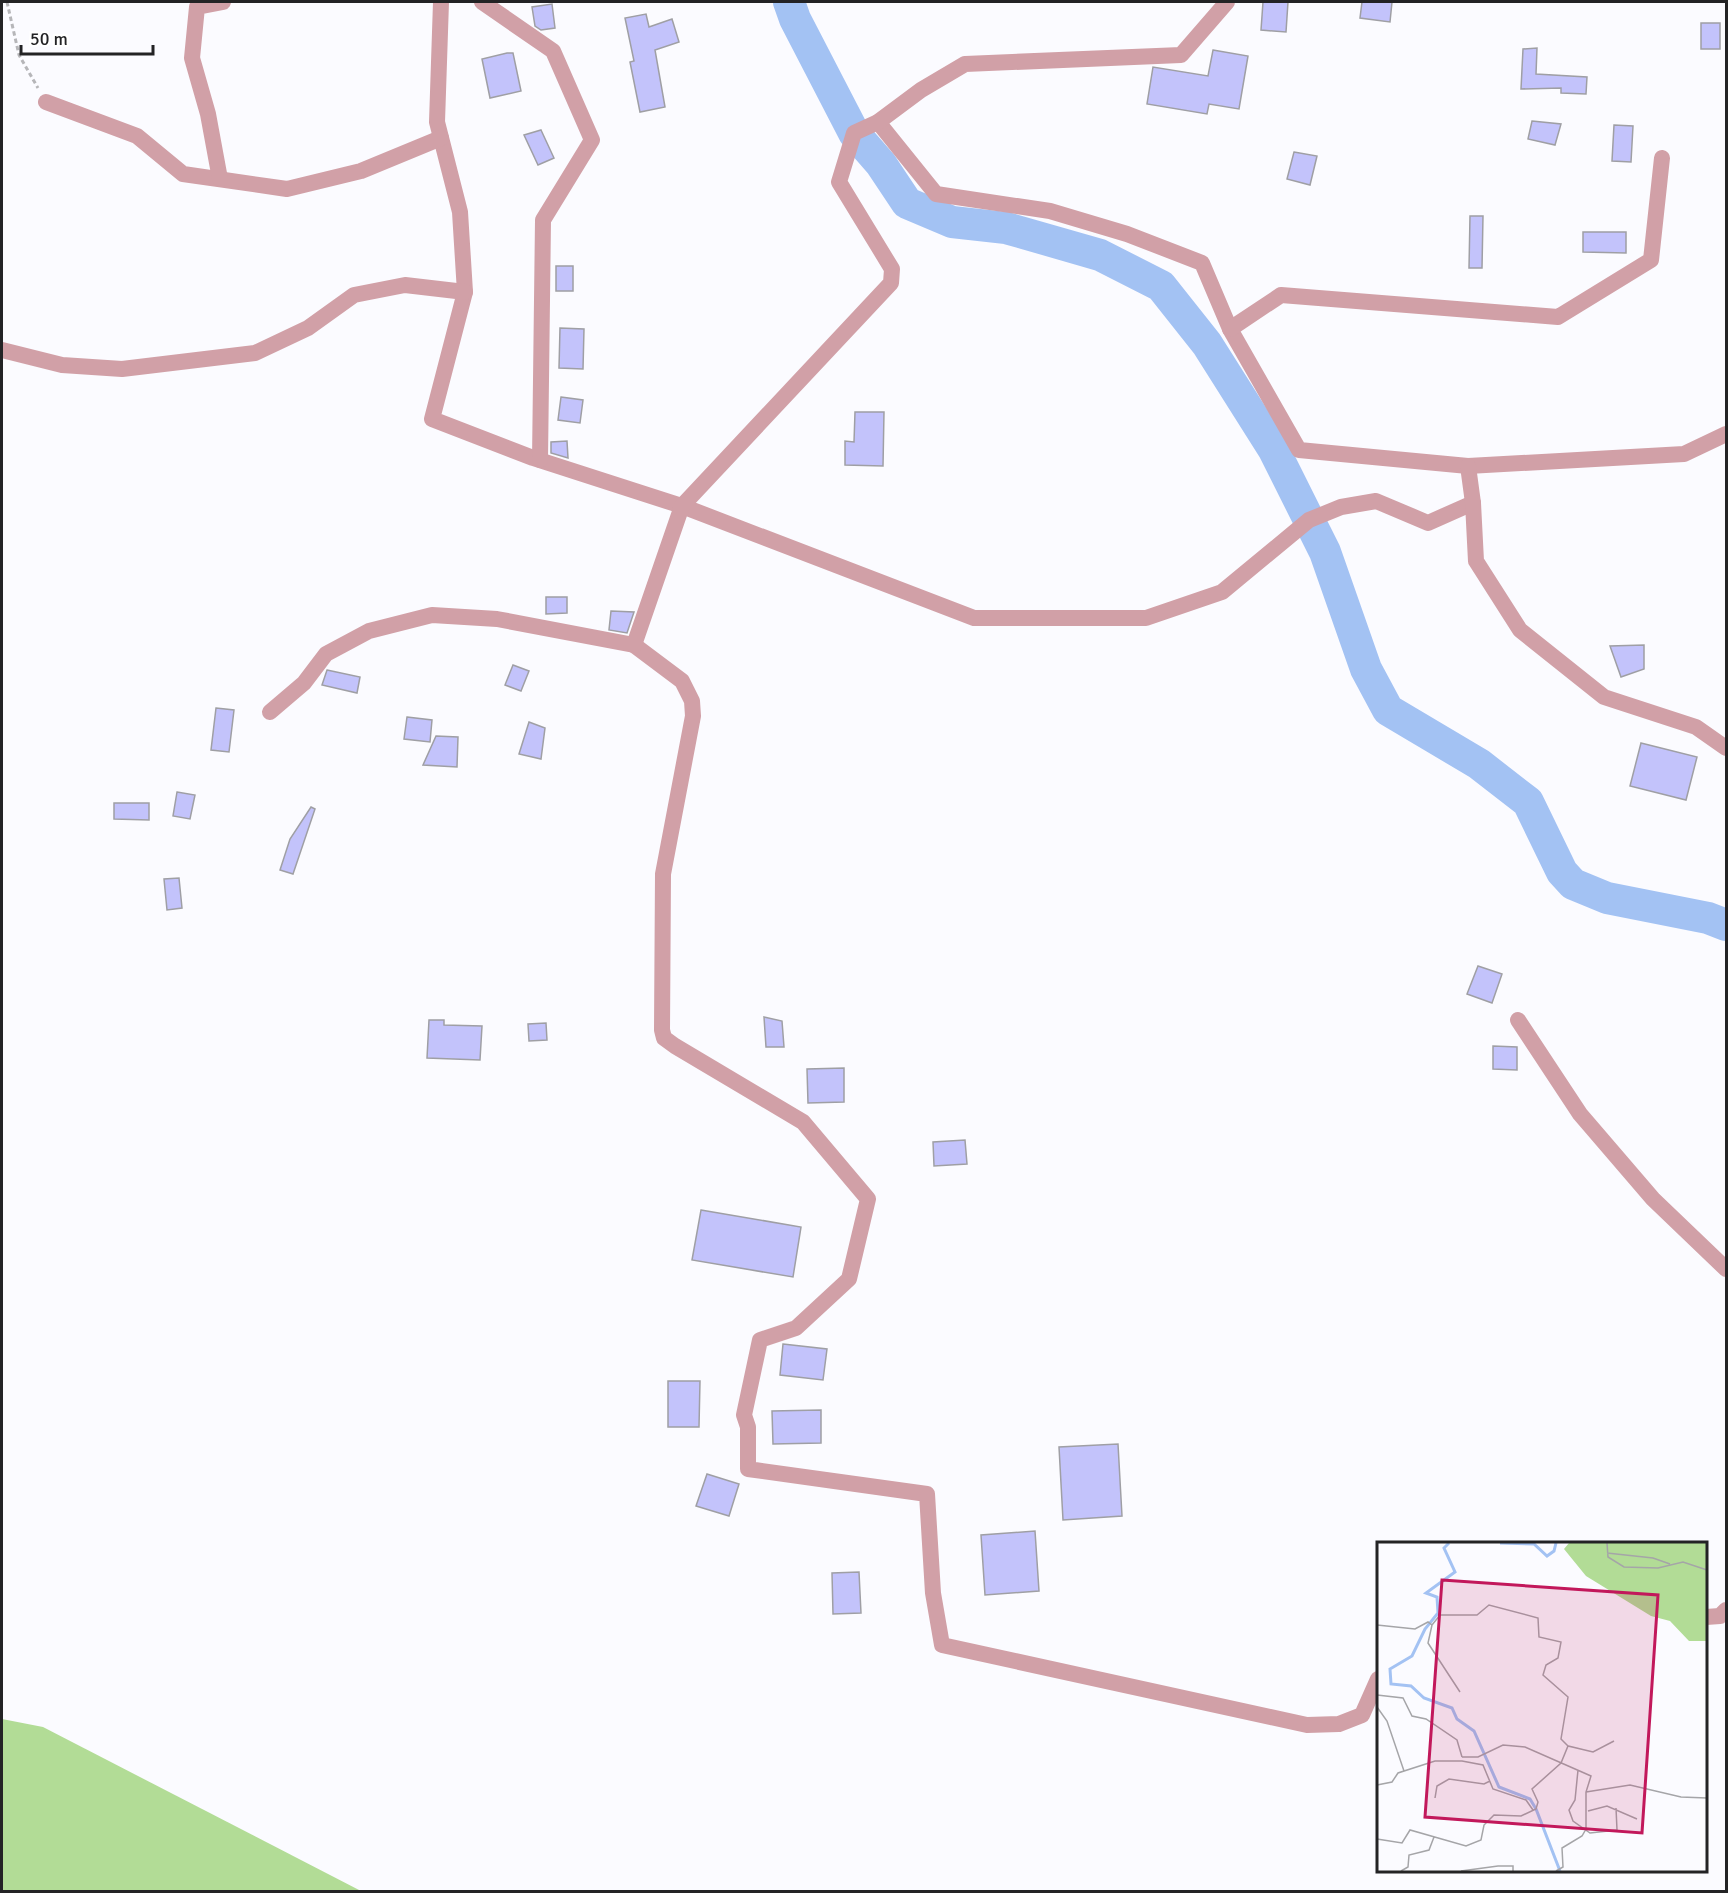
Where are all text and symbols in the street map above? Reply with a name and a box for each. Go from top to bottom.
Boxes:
scale bar [21,18,153,56]
text: 50 m [30,28,68,50]
inset map [1377,1542,1707,1872]

